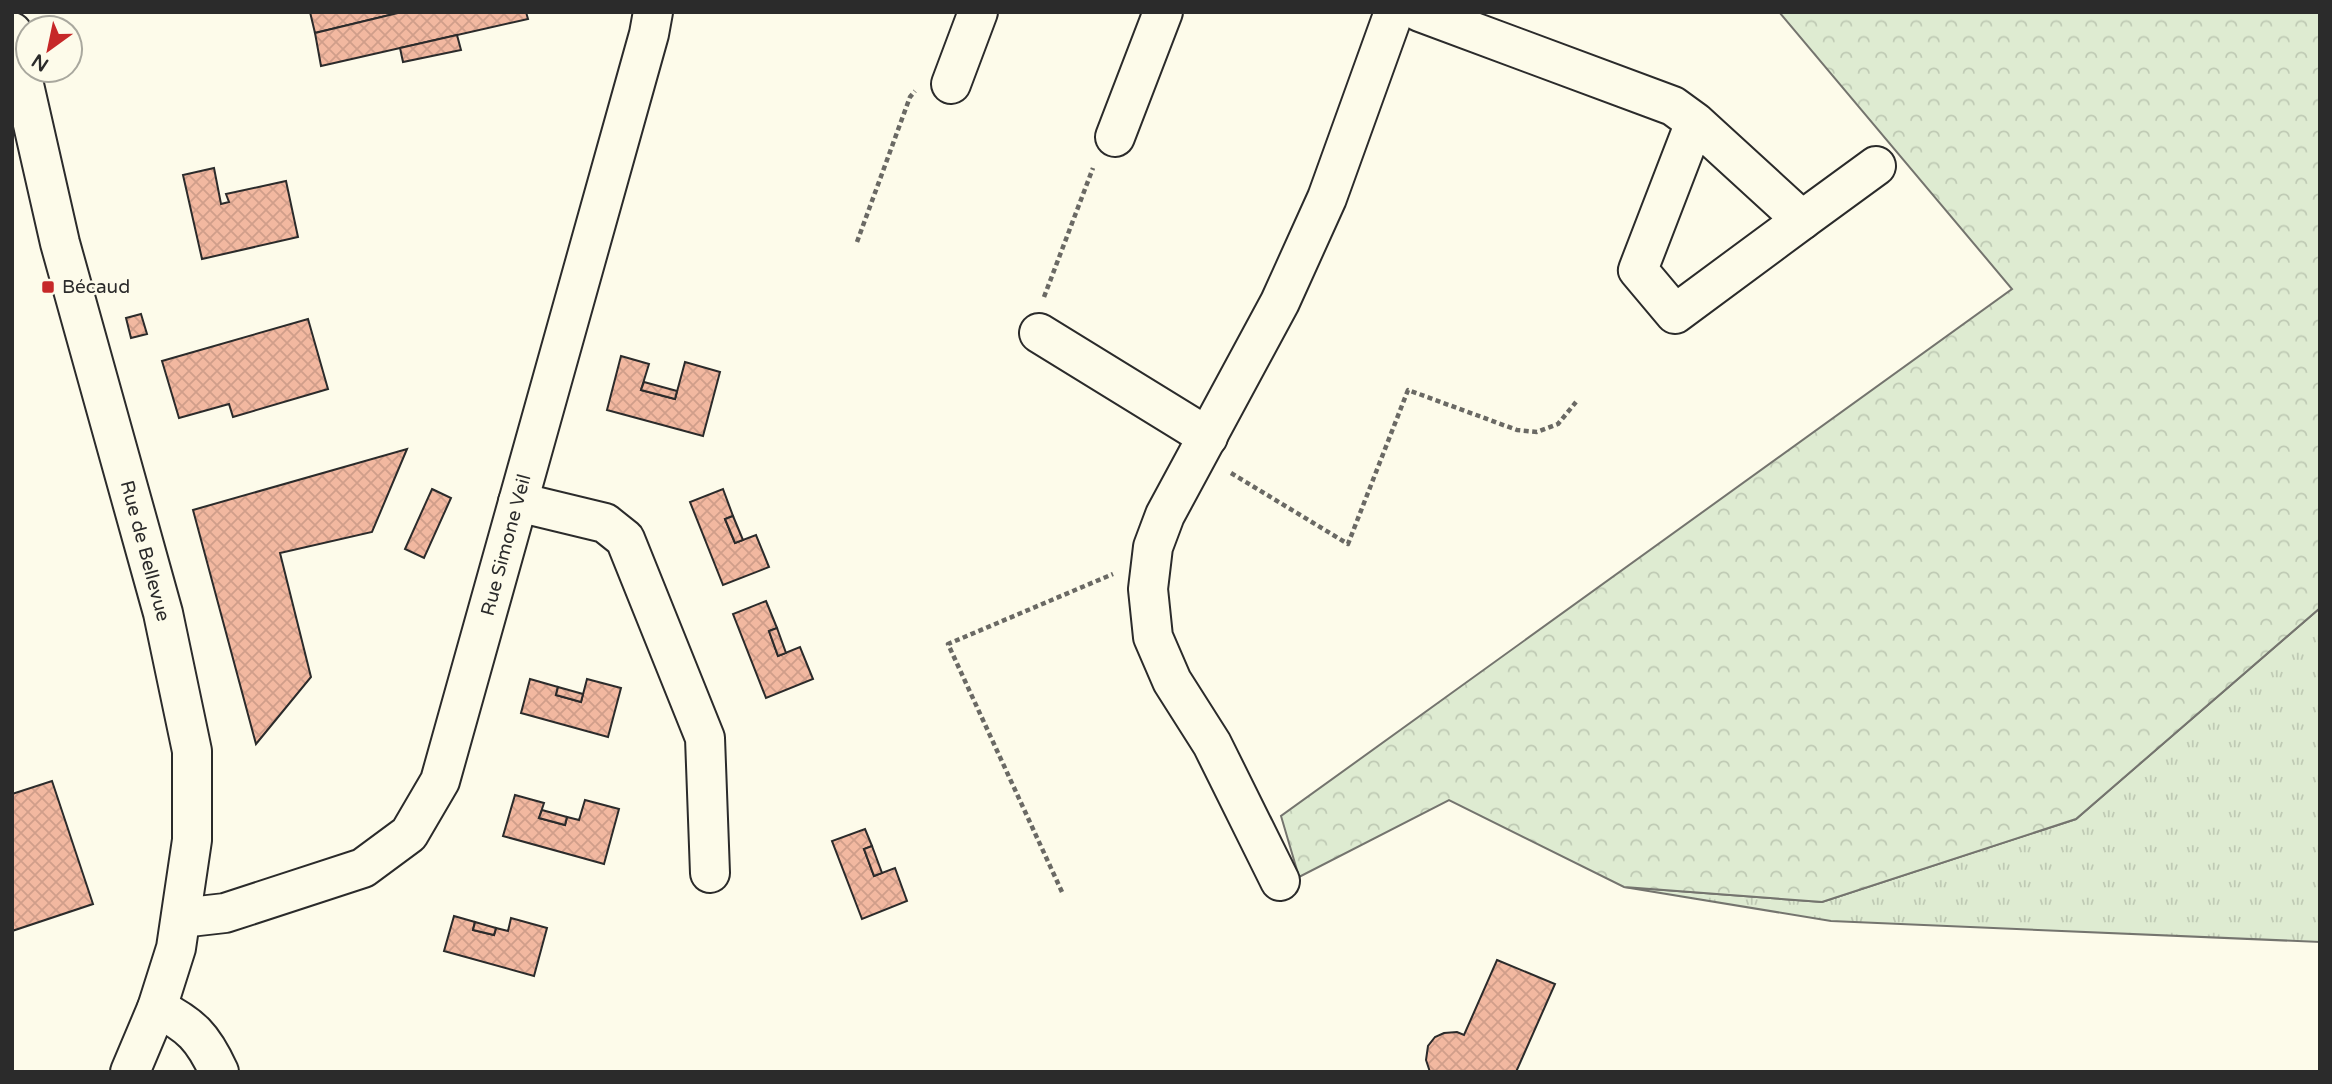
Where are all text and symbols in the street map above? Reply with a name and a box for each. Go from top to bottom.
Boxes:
north arrow [14,14,84,84]
text: N [28,49,53,76]
place label: Bécaud [62,276,130,298]
marker: Bécaud [40,279,56,295]
street label: Rue Simone Veil [477,472,535,618]
street label: Rue de Bellevue [116,478,174,624]

